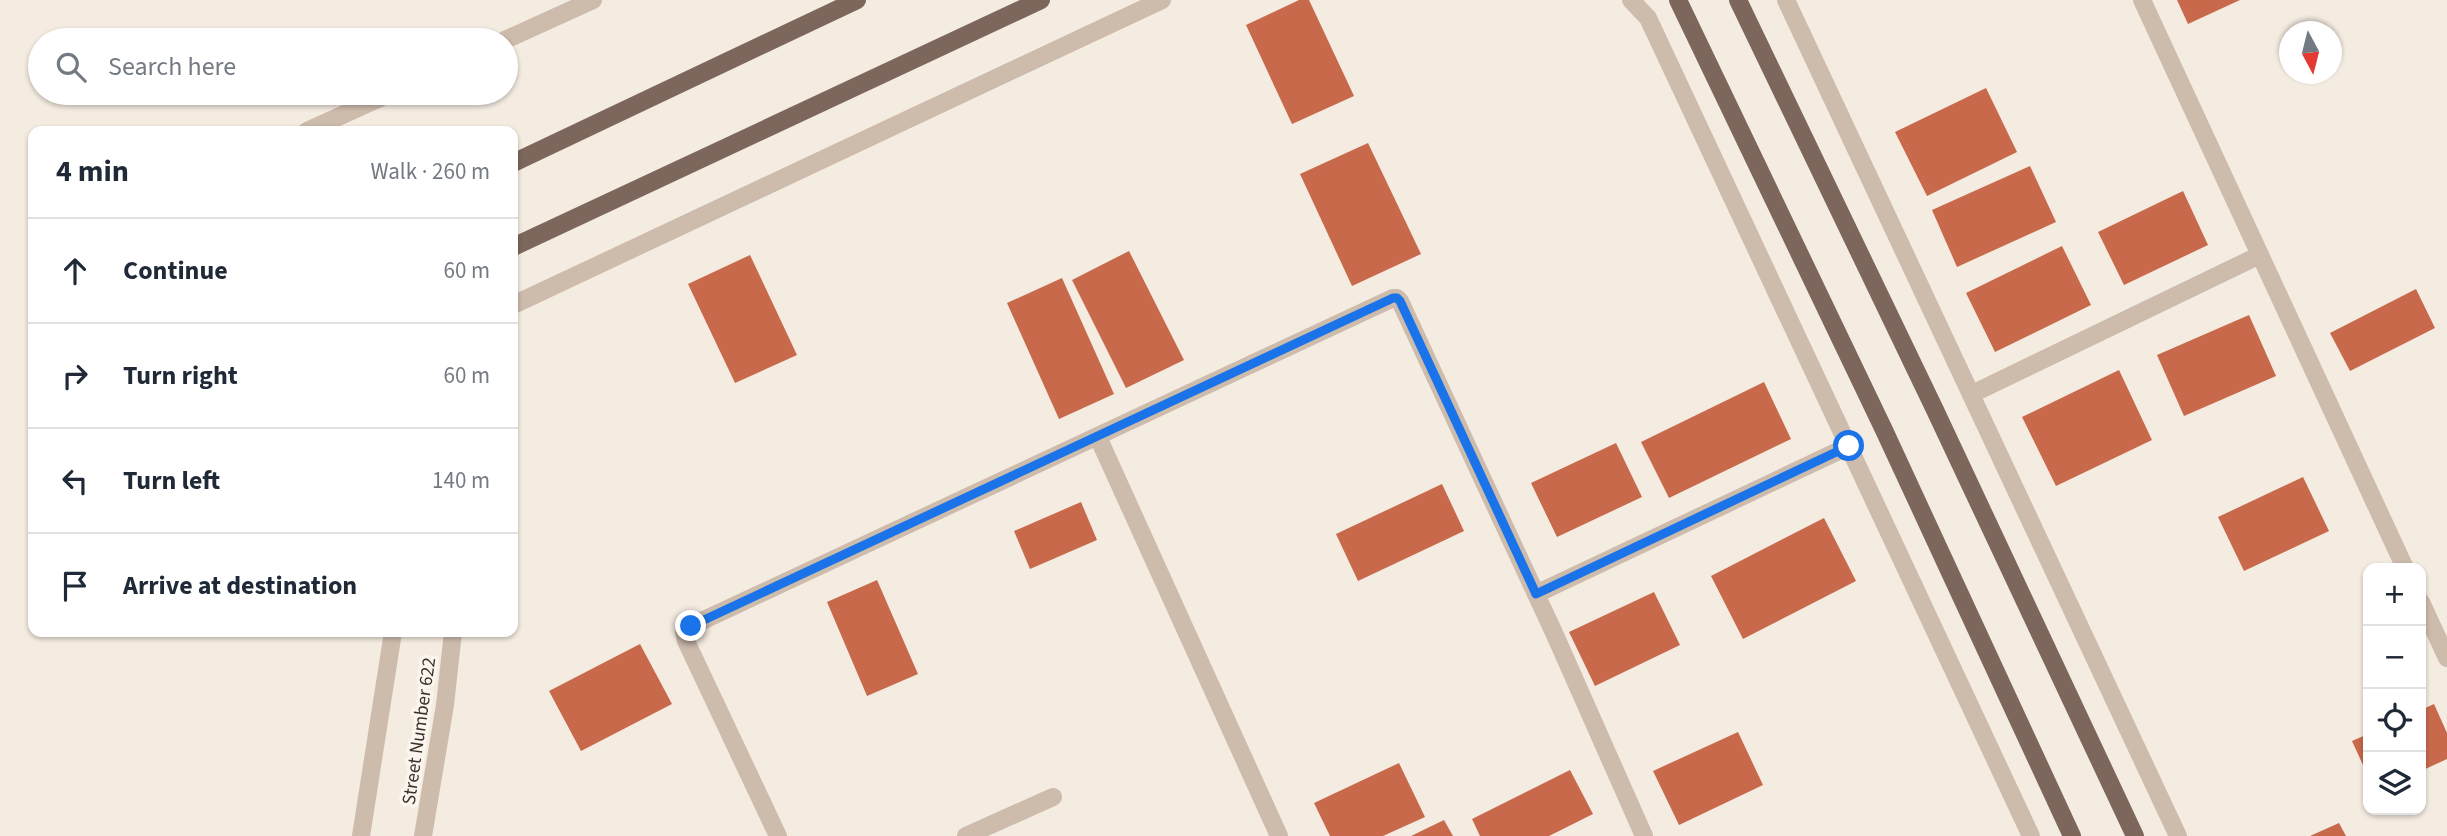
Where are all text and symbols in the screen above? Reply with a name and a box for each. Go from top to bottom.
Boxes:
north arrow [2279,21,2342,84]
search box [28,28,518,105]
icon: search [52,48,90,86]
text: Search here [108,48,236,85]
text: 4 min [56,150,129,193]
text: Walk · 260 m [371,155,490,188]
icon: ahead [56,252,94,290]
text: Continue [123,252,228,289]
text: 60 m [443,254,490,287]
icon: right [56,357,94,395]
text: Turn right [123,357,238,394]
text: 60 m [443,359,490,392]
route start [1833,430,1864,461]
icon: left [56,462,94,500]
text: Turn left [123,462,220,499]
text: 140 m [432,464,490,497]
map controls [2363,563,2426,815]
button: + [2363,563,2426,626]
icon: arrive [56,567,94,605]
text: Arrive at destination [123,567,357,604]
route end [675,610,706,641]
button: − [2363,626,2426,689]
street label: Street Number 622 [396,656,443,807]
button: locate [2363,689,2426,752]
button: layers [2363,752,2426,815]

